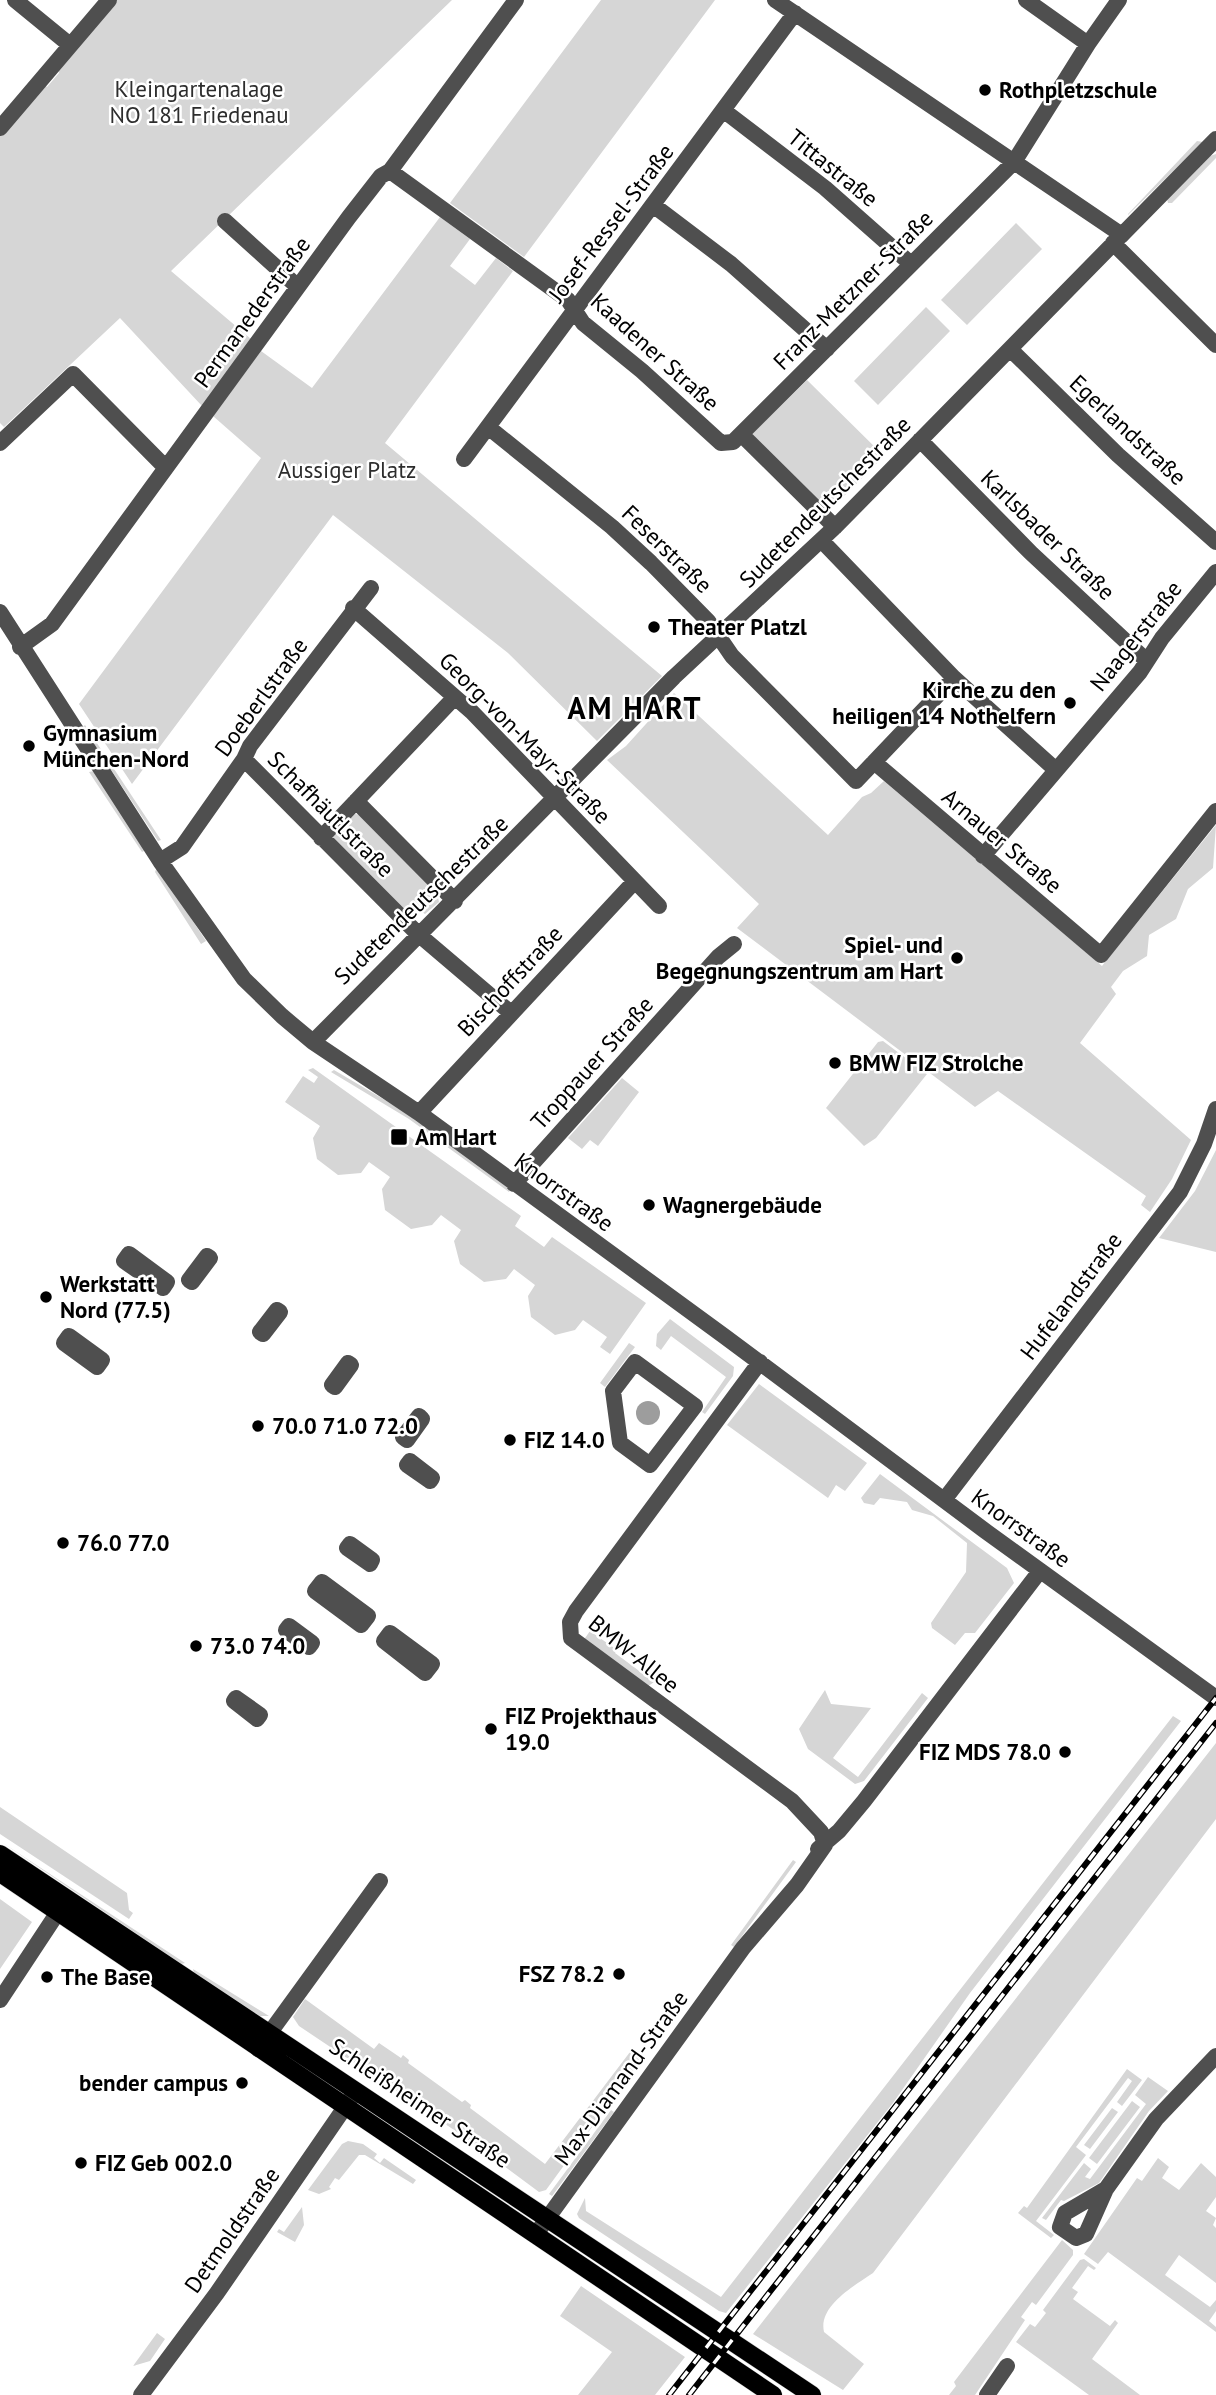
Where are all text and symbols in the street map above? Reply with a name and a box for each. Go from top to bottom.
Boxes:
park label: Kleingartenalage NO 181 Friedenau [109,74,289,129]
place label: Rothpletzschule [999,75,1157,104]
marker: Rothpletzschule [977,82,993,98]
street label: Tittastraße [782,122,884,213]
street label: Josef-Ressel-Straße [541,138,680,308]
street label: Franz-Metzner-Straße [767,204,939,376]
street label: Permanederstraße [187,230,316,393]
street label: Kaadener Straße [585,286,726,417]
street label: Egerlandstraße [1064,368,1193,491]
street label: Sudetendeutschestraße [733,410,917,594]
park label: Aussiger Platz [278,455,416,484]
street label: Karlsbader Straße [975,463,1122,606]
street label: Feserstraße [616,498,719,599]
street label: Naagerstraße [1083,575,1188,697]
place label: Theater Platzl [668,612,807,641]
marker: Theater Platzl [646,619,662,635]
street label: Doeberlstraße [208,632,313,762]
street label: Georg-von-Mayr-Straße [433,646,617,830]
place label: Kirche zu den heiligen 14 Nothelfern [832,675,1056,730]
district label: AM HART [567,688,703,727]
marker: Kirche zu den heiligen 14 Nothelfern [1062,695,1078,711]
place label: Gymnasium München-Nord [43,718,189,773]
marker: Gymnasium München-Nord [21,738,37,754]
street label: Schafhäutlstraße [262,744,401,883]
street label: Arnauer Straße [936,782,1068,899]
street label: Sudetendeutschestraße [327,809,514,990]
street label: Bischoffstraße [451,919,568,1042]
place label: Spiel- und Begegnungszentrum am Hart [656,930,943,985]
marker: Spiel- und Begegnungszentrum am Hart [949,950,965,966]
street label: Troppauer Straße [524,990,659,1135]
place label: BMW FIZ Strolche [849,1048,1024,1077]
marker: BMW FIZ Strolche [827,1055,843,1071]
place label: Am Hart [415,1122,496,1151]
marker: Am Hart [389,1127,409,1147]
street label: Knorrstraße [509,1146,620,1237]
place label: Wagnergebäude [663,1190,822,1219]
marker: Wagnergebäude [641,1197,657,1213]
street label: Hufelandstraße [1013,1226,1128,1365]
place label: Werkstatt Nord (77.5) [60,1269,171,1324]
marker: Werkstatt Nord (77.5) [38,1289,54,1305]
place label: 70.0 71.0 72.0 [272,1411,418,1440]
marker: 70.0 71.0 72.0 [250,1418,266,1434]
place label: FIZ 14.0 [524,1425,605,1454]
marker: FIZ 14.0 [502,1432,518,1448]
street label: Knorrstraße [966,1482,1077,1573]
place label: 76.0 77.0 [77,1528,170,1557]
marker: 76.0 77.0 [55,1535,71,1551]
street label: BMW-Allee [583,1608,686,1699]
place label: 73.0 74.0 [210,1631,305,1660]
marker: 73.0 74.0 [188,1638,204,1654]
place label: FIZ Projekthaus 19.0 [505,1701,657,1756]
marker: FIZ Projekthaus 19.0 [483,1721,499,1737]
place label: FIZ MDS 78.0 [919,1737,1051,1766]
marker: FIZ MDS 78.0 [1057,1744,1073,1760]
place label: FSZ 78.2 [519,1959,605,1988]
place label: The Base [61,1962,151,1991]
marker: FSZ 78.2 [611,1966,627,1982]
marker: The Base [39,1969,55,1985]
street label: Max-Diamand-Straße [547,1985,694,2171]
street label: Schleißheimer Straße [324,2031,517,2174]
place label: bender campus [79,2068,228,2097]
marker: bender campus [234,2075,250,2091]
place label: FIZ Geb 002.0 [95,2148,232,2177]
marker: FIZ Geb 002.0 [73,2155,89,2171]
street label: Detmoldstraße [178,2161,286,2298]

